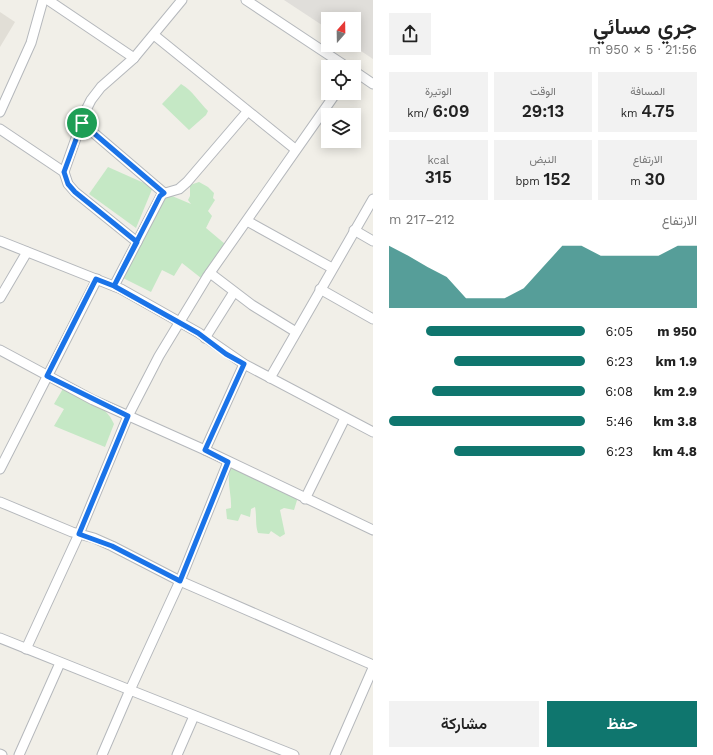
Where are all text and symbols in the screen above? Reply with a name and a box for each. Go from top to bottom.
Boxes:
north arrow [321,12,361,52]
map controls [321,12,361,148]
button: share [389,13,431,55]
text: جري مسائي [593,14,697,39]
text: 21:56 · 5 × 950 m [588,42,697,57]
button: locate [321,60,361,100]
text: الوتيرة [425,85,452,98]
text: الوقت [530,85,556,98]
text: المسافة [630,85,665,98]
text: 6:09 [433,101,469,121]
text: 29:13 [522,101,564,121]
text: 4.75 [641,101,675,121]
pin [65,106,99,140]
text: /km [407,107,433,120]
text: km [621,107,641,120]
button: layers [321,108,361,148]
icon: arrive [71,112,93,134]
text: النبض [529,153,557,166]
text: الارتفاع [633,153,663,166]
text: kcal [427,154,449,167]
text: 315 [425,167,452,187]
text: 152 [544,169,571,189]
text: 30 [644,169,665,189]
text: bpm [515,175,544,188]
text: m [630,175,644,188]
text: 212–217 m [389,212,455,227]
text: الارتفاع [662,213,697,228]
text: 6:05 [606,324,633,339]
text: 950 m [657,324,697,339]
text: 6:23 [606,354,633,369]
text: 1.9 km [656,354,697,369]
text: 6:08 [605,384,633,399]
text: 2.9 km [653,384,697,399]
text: 5:46 [606,414,633,429]
text: 3.8 km [653,414,697,429]
text: 6:23 [606,444,633,459]
text: 4.8 km [653,444,697,459]
button: مشاركة [389,701,539,747]
button: حفظ [547,701,697,747]

